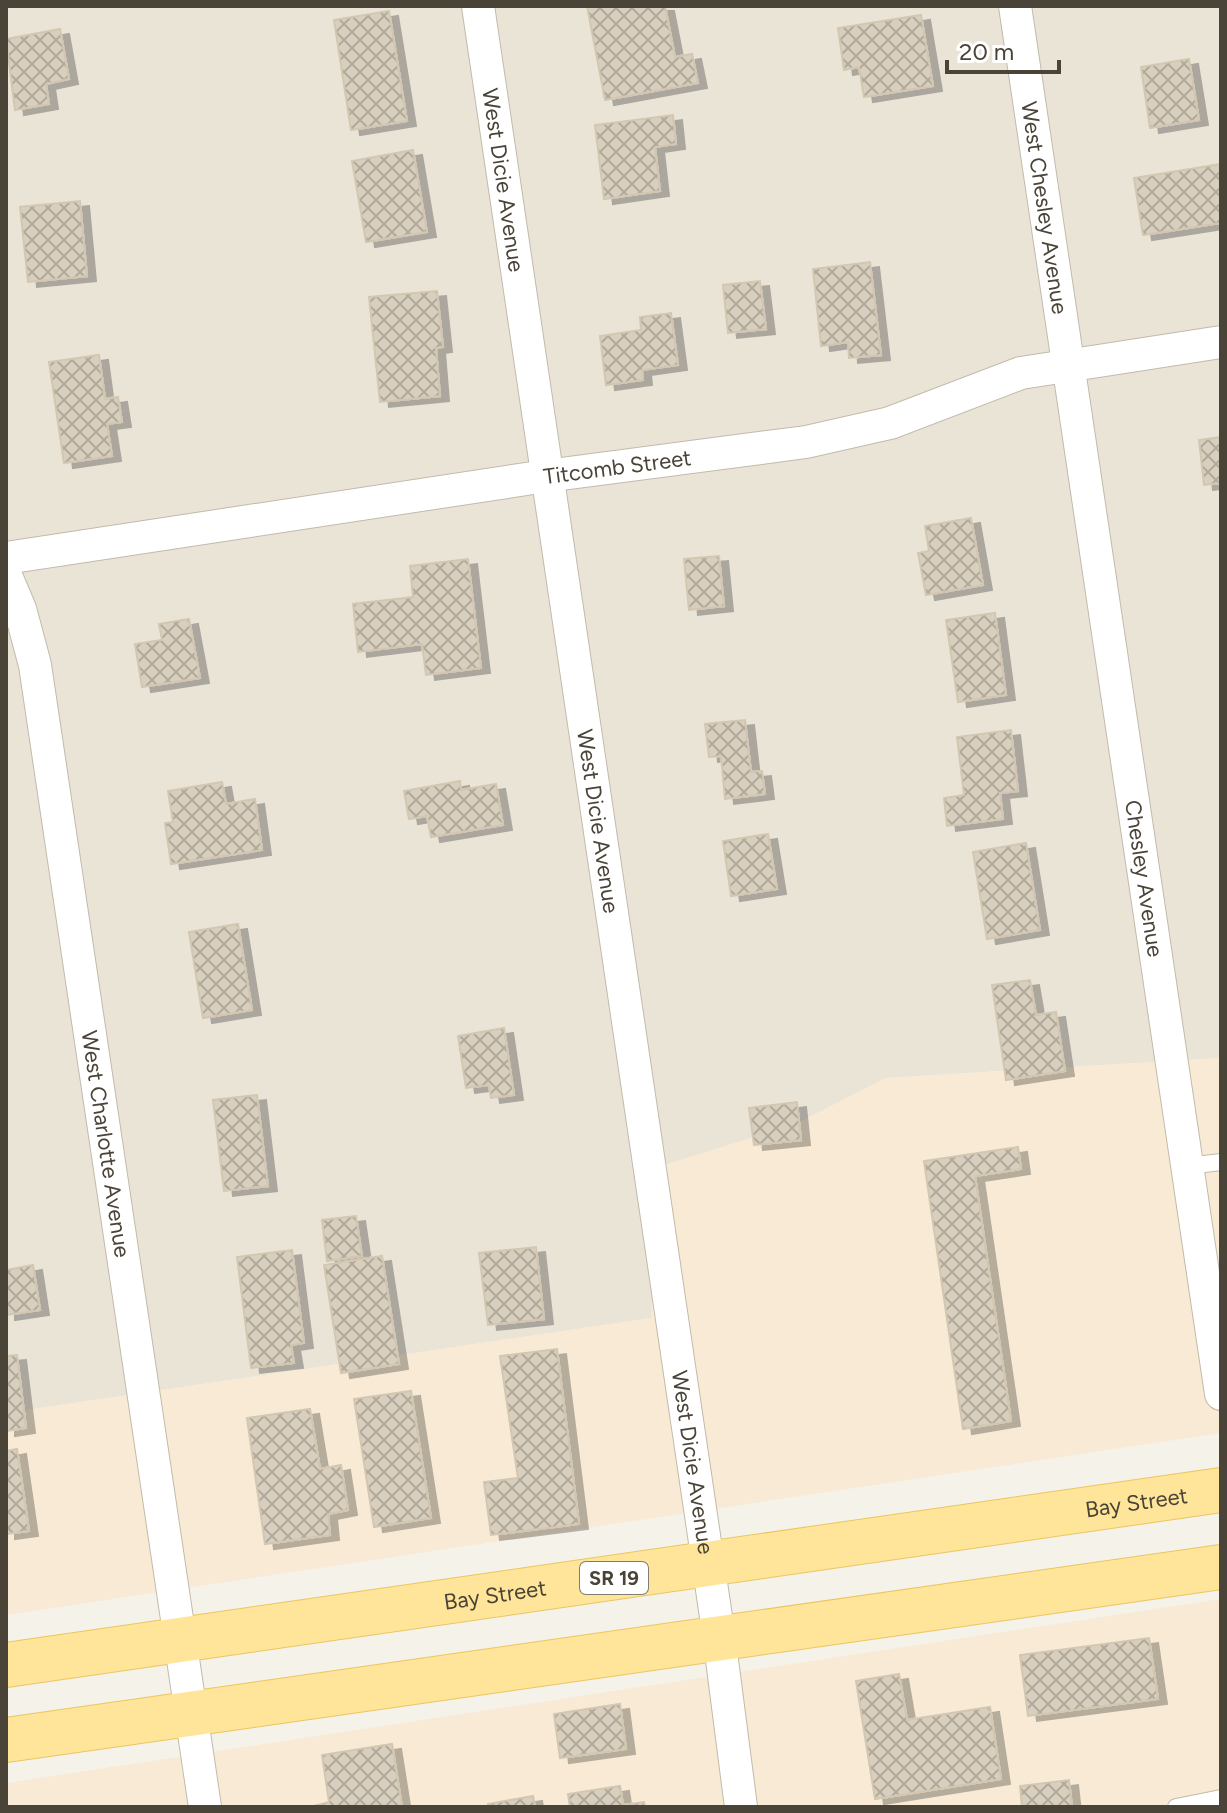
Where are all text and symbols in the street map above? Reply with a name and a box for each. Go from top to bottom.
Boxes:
scale bar [947,24,1059,74]
text: 20 m [959,37,1014,66]
street label: West Dicie Avenue [476,86,530,274]
street label: West Chesley Avenue [1015,100,1074,316]
street label: Titcomb Street [542,444,693,490]
street label: West Dicie Avenue [571,728,625,915]
street label: Chesley Avenue [1119,798,1169,959]
street label: West Charlotte Avenue [76,1029,136,1259]
street label: West Dicie Avenue [666,1369,720,1556]
street label: Bay Street [1083,1482,1189,1523]
road number: SR 19 [580,1562,648,1594]
street label: Bay Street [442,1574,548,1616]

